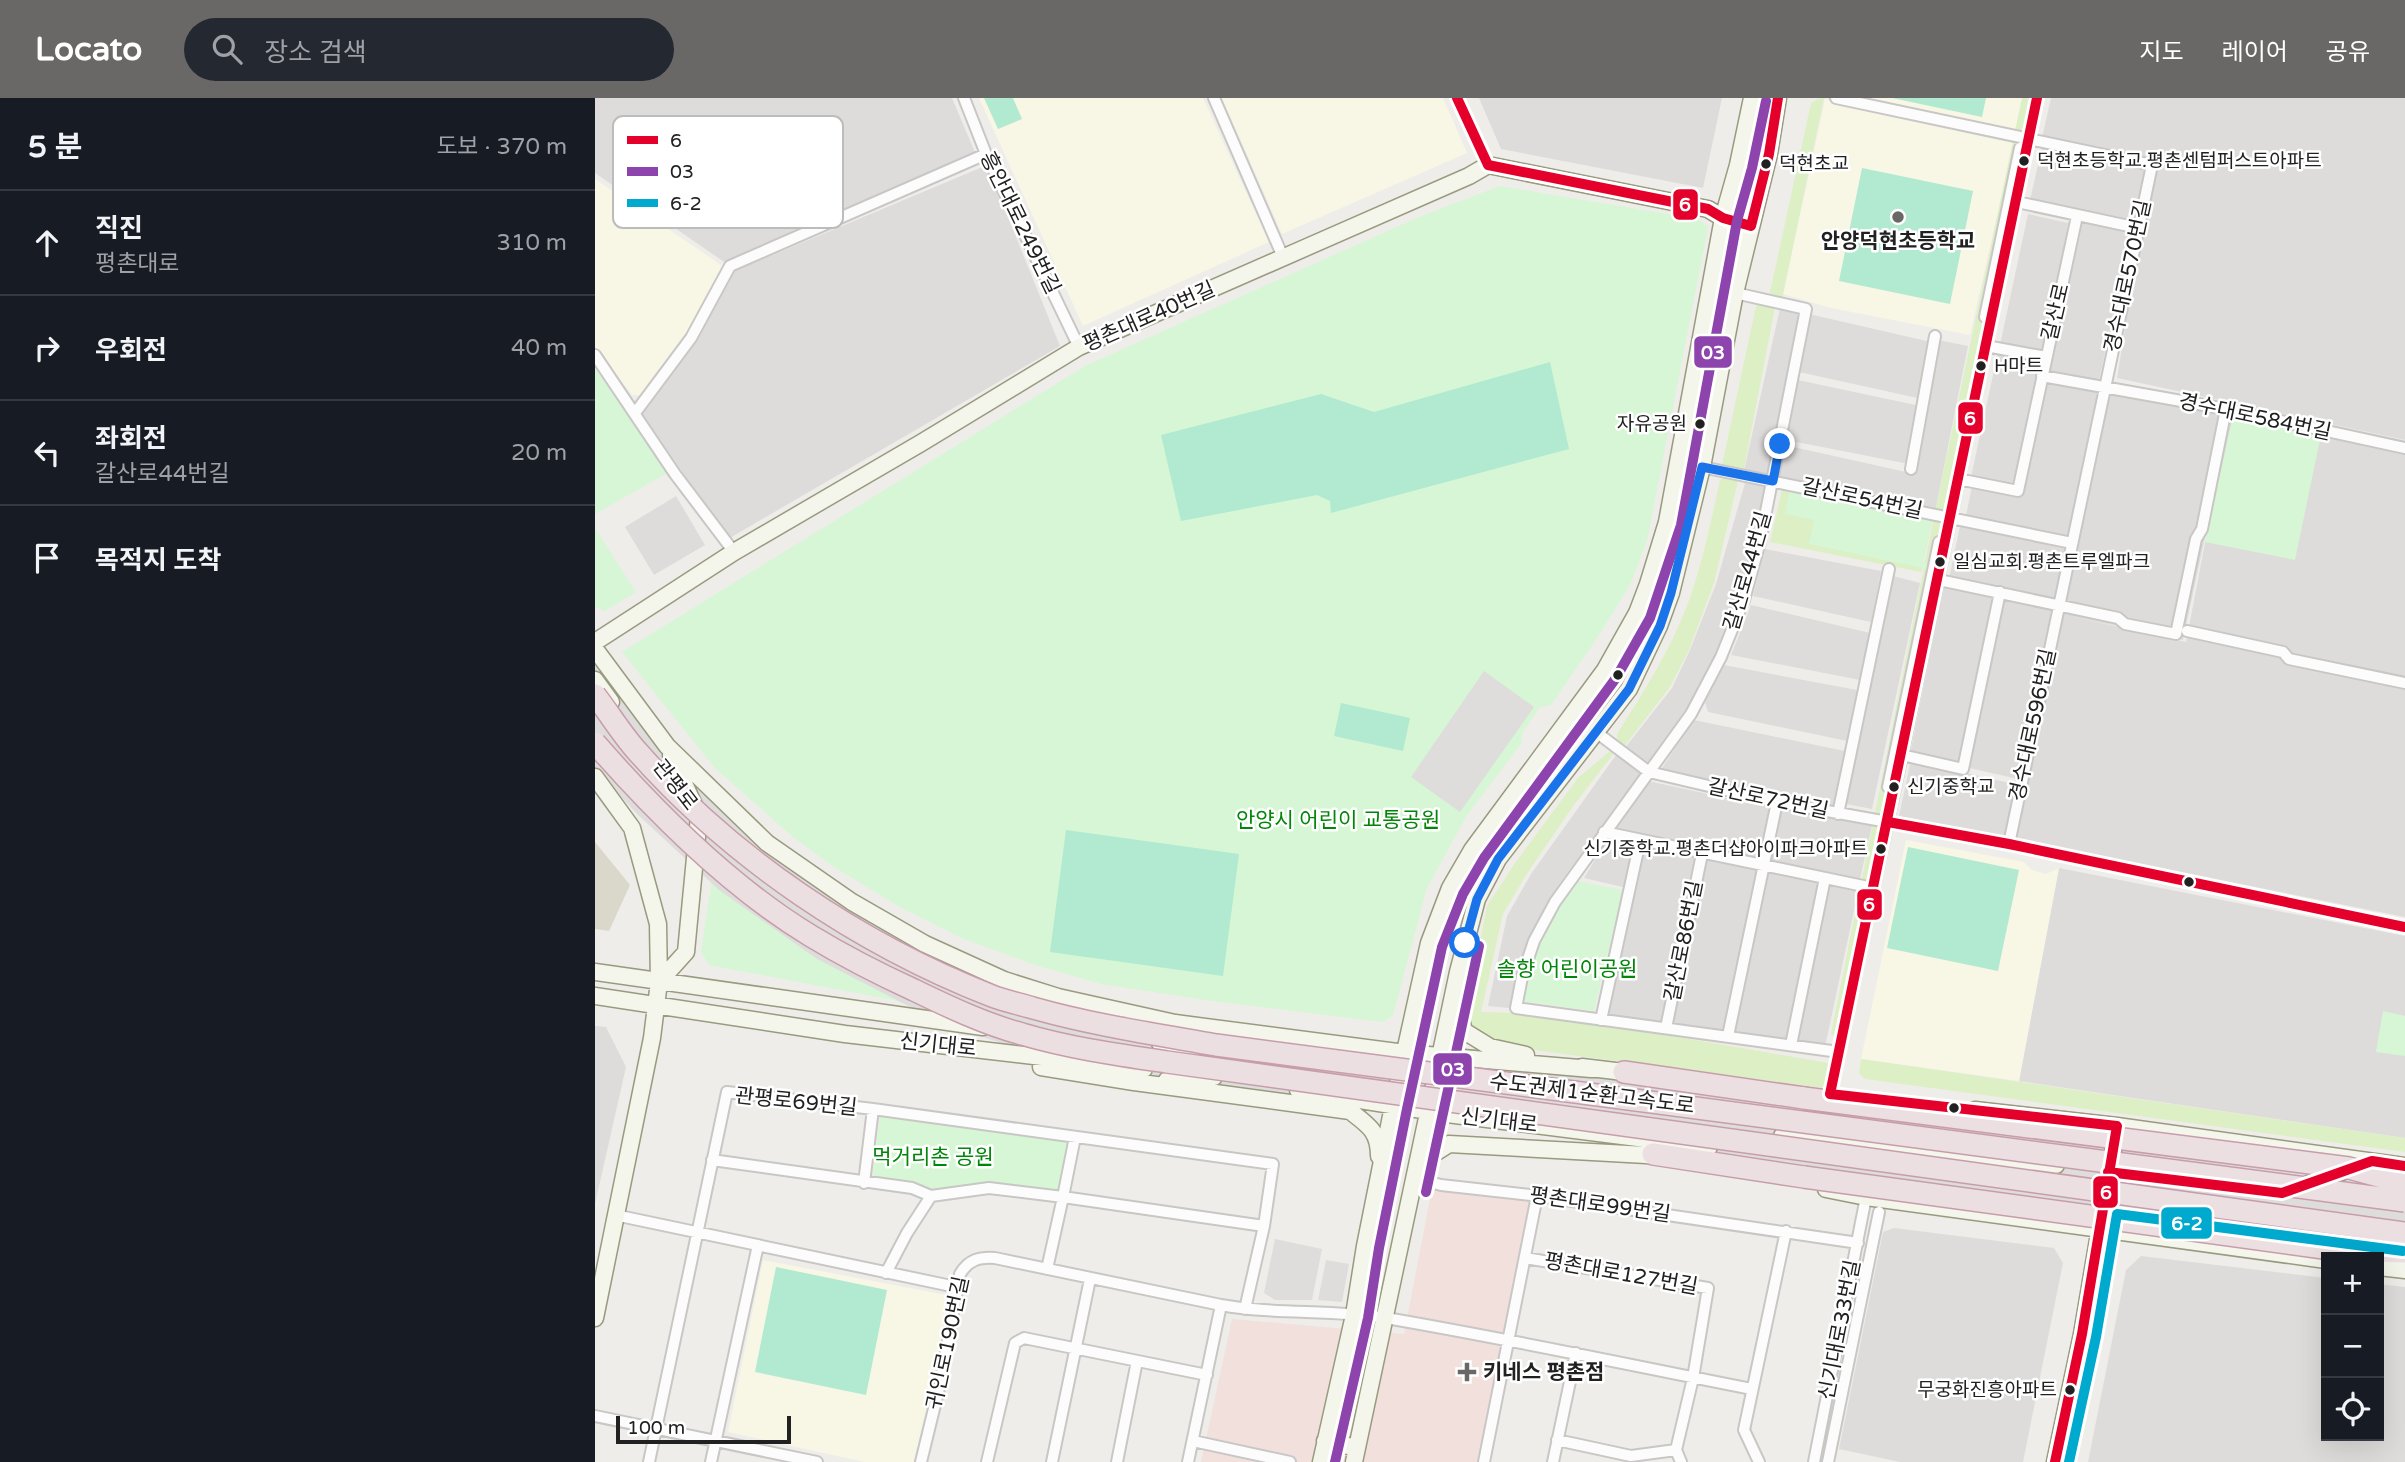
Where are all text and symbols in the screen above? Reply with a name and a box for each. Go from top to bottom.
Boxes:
search box [184,18,674,81]
text: Locato [35,30,142,69]
icon: search [208,30,246,68]
text: 장소 검색 [264,37,367,68]
text: 지도 [2139,38,2184,67]
text: 레이어 [2222,38,2288,67]
text: 공유 [2326,38,2370,67]
legend [613,116,843,228]
text: 5 분 [28,129,82,166]
text: 6 [670,130,682,152]
text: 도보 · 370 m [436,133,567,161]
street label: 흥안대로249번길 [975,148,1065,298]
place label: 덕현초등학교.평촌센텀퍼스트아파트 [2037,150,2322,172]
place label: 덕현초교 [1779,153,1849,175]
marker: 덕현초등학교.평촌센텀퍼스트아파트 [2017,154,2031,168]
marker: 덕현초교 [1759,157,1773,171]
text: 03 [670,161,694,183]
line badge: 6 [1672,188,1699,221]
text: 6-2 [670,193,702,215]
text: 6 [1679,194,1691,216]
street label: 경수대로570번길 [2100,197,2156,355]
marker: 안양덕현초등학교 [1890,209,1906,225]
text: 직진 [95,213,143,244]
icon: ahead [28,224,66,262]
text: 310 m [497,229,567,257]
place label: 안양덕현초등학교 [1821,229,1975,254]
text: 평촌대로 [95,250,180,278]
street label: 평촌대로40번길 [1079,277,1219,357]
street label: 갈산로 [2037,281,2075,343]
icon: right [28,329,66,367]
text: 40 m [511,334,567,362]
text: 우회전 [95,335,167,366]
line badge: 03 [1693,335,1733,369]
text: 03 [1701,342,1725,364]
place label: H마트 [1994,355,2043,377]
marker: H마트 [1974,359,1988,373]
street label: 경수대로584번길 [2176,389,2334,445]
line badge: 6 [1957,401,1984,435]
text: 6 [1964,408,1976,430]
place label: 자유공원 [1617,413,1687,435]
marker: 자유공원 [1693,417,1707,431]
text: 좌회전 [95,423,167,454]
route end [1764,428,1795,459]
icon: left [28,434,66,472]
text: 20 m [511,439,567,467]
text: 갈산로44번길 [95,460,230,488]
street label: 갈산로54번길 [1799,474,1925,524]
street label: 갈산로44번길 [1719,508,1777,634]
icon: arrive [28,539,66,577]
text: 목적지 도착 [95,545,221,576]
place label: 일심교회.평촌트루엘파크 [1953,551,2150,573]
marker: 일심교회.평촌트루엘파크 [1933,555,1947,569]
street label: 경수대로596번길 [2005,646,2061,804]
unlabelled marker [1611,668,1625,682]
street label: 관평로 [647,754,703,816]
street label: 갈산로72번길 [1705,774,1831,824]
place label: 신기중학교 [1907,776,1994,798]
marker: 신기중학교 [1887,780,1901,794]
park label: 안양시 어린이 교통공원 [1236,808,1440,833]
place label: 신기중학교.평촌더샵아이파크아파트 [1583,838,1868,860]
marker: 신기중학교.평촌더샵아이파크아파트 [1874,842,1888,856]
unlabelled marker [2182,875,2196,889]
street label: 갈산로86번길 [1660,878,1708,1004]
line badge: 6 [1856,888,1883,921]
text: 6 [1863,894,1875,916]
route start [1449,927,1480,958]
park label: 솔향 어린이공원 [1497,957,1637,982]
street label: 신기대로 [898,1029,978,1061]
line badge: 03 [1432,1052,1473,1086]
text: 03 [1441,1059,1465,1081]
street label: 수도권제1순환고속도로 [1488,1069,1696,1119]
street label: 관평로69번길 [734,1083,858,1121]
unlabelled marker [1947,1101,1961,1115]
street label: 신기대로 [1459,1104,1539,1138]
park label: 먹거리촌 공원 [872,1145,994,1170]
line badge: 6 [2092,1175,2119,1209]
text: 6 [2100,1182,2112,1204]
street label: 평촌대로99번길 [1528,1183,1672,1227]
line badge: 6-2 [2160,1206,2213,1240]
text: 6-2 [2171,1213,2203,1235]
street label: 평촌대로127번길 [1542,1248,1700,1300]
map controls [2321,1252,2384,1441]
button: + [2321,1252,2384,1315]
street label: 신기대로33번길 [1814,1258,1866,1402]
street label: 귀인로190번길 [922,1274,974,1412]
button: − [2321,1315,2384,1378]
place label: 키네스 평촌점 [1483,1360,1604,1385]
marker: 키네스 평촌점 [1457,1362,1477,1382]
button: locate [2321,1378,2384,1441]
place label: 무궁화진흥아파트 [1917,1379,2057,1401]
marker: 무궁화진흥아파트 [2063,1383,2077,1397]
scale bar [616,1413,791,1445]
text: 100 m [627,1417,685,1439]

